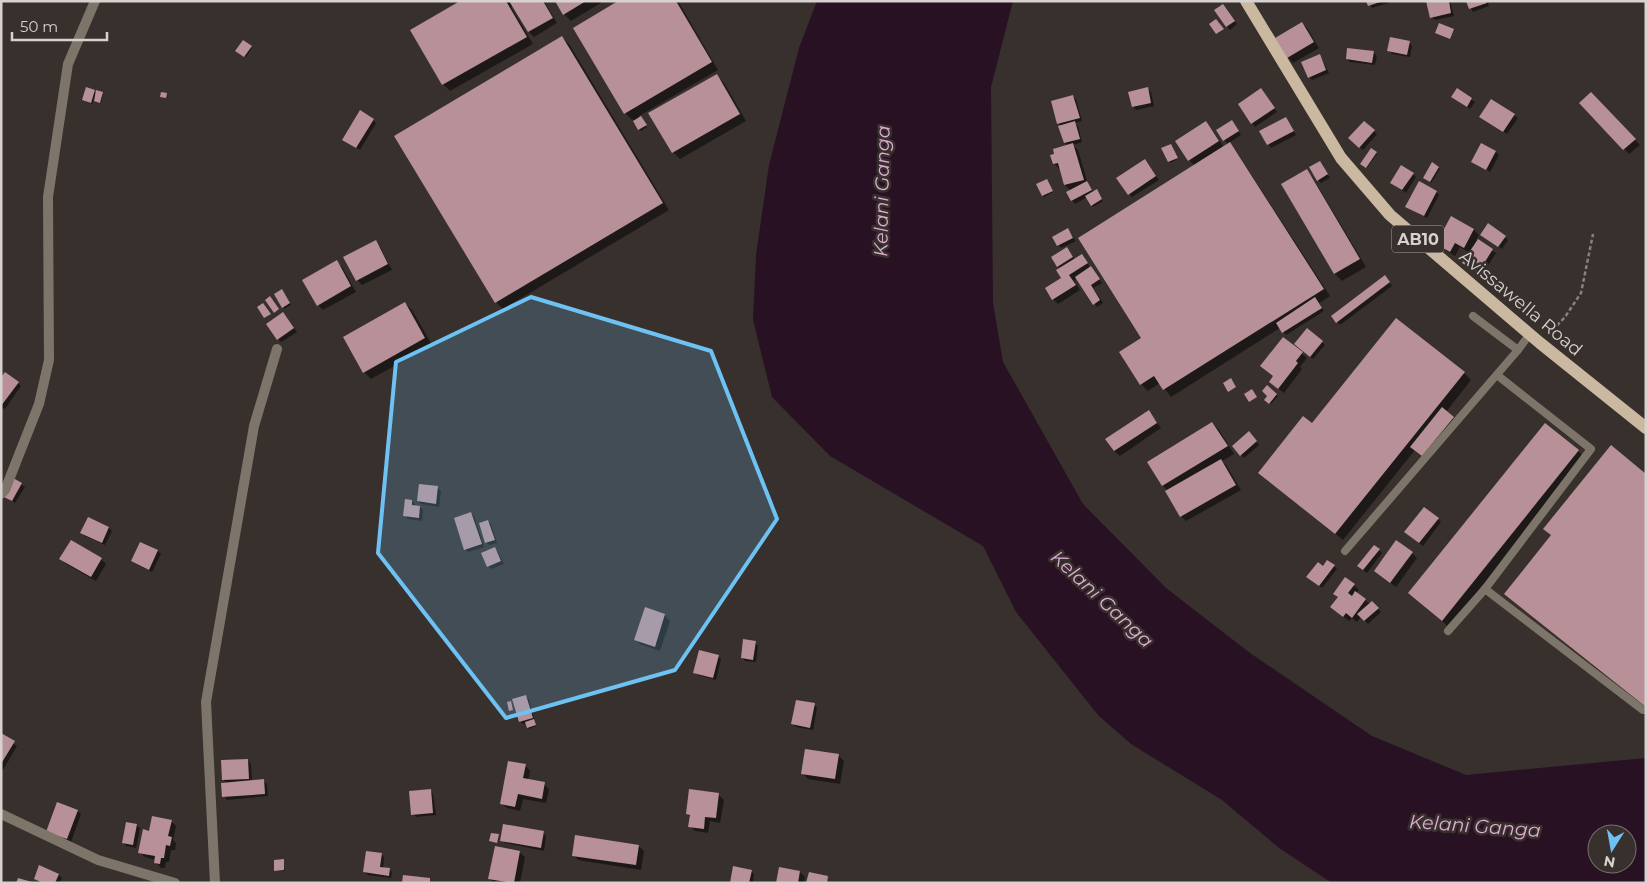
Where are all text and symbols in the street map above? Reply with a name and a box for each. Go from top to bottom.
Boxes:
scale bar [12,10,108,42]
text: 50 m [20,17,58,36]
water label: Kelani Ganga [869,125,895,257]
road number: AB10 [1392,225,1444,252]
street label: Avissawella Road [1455,245,1587,361]
water label: Kelani Ganga [1046,546,1158,652]
water label: Kelani Ganga [1408,810,1542,842]
north arrow [1587,824,1637,874]
text: N [1602,852,1617,872]

